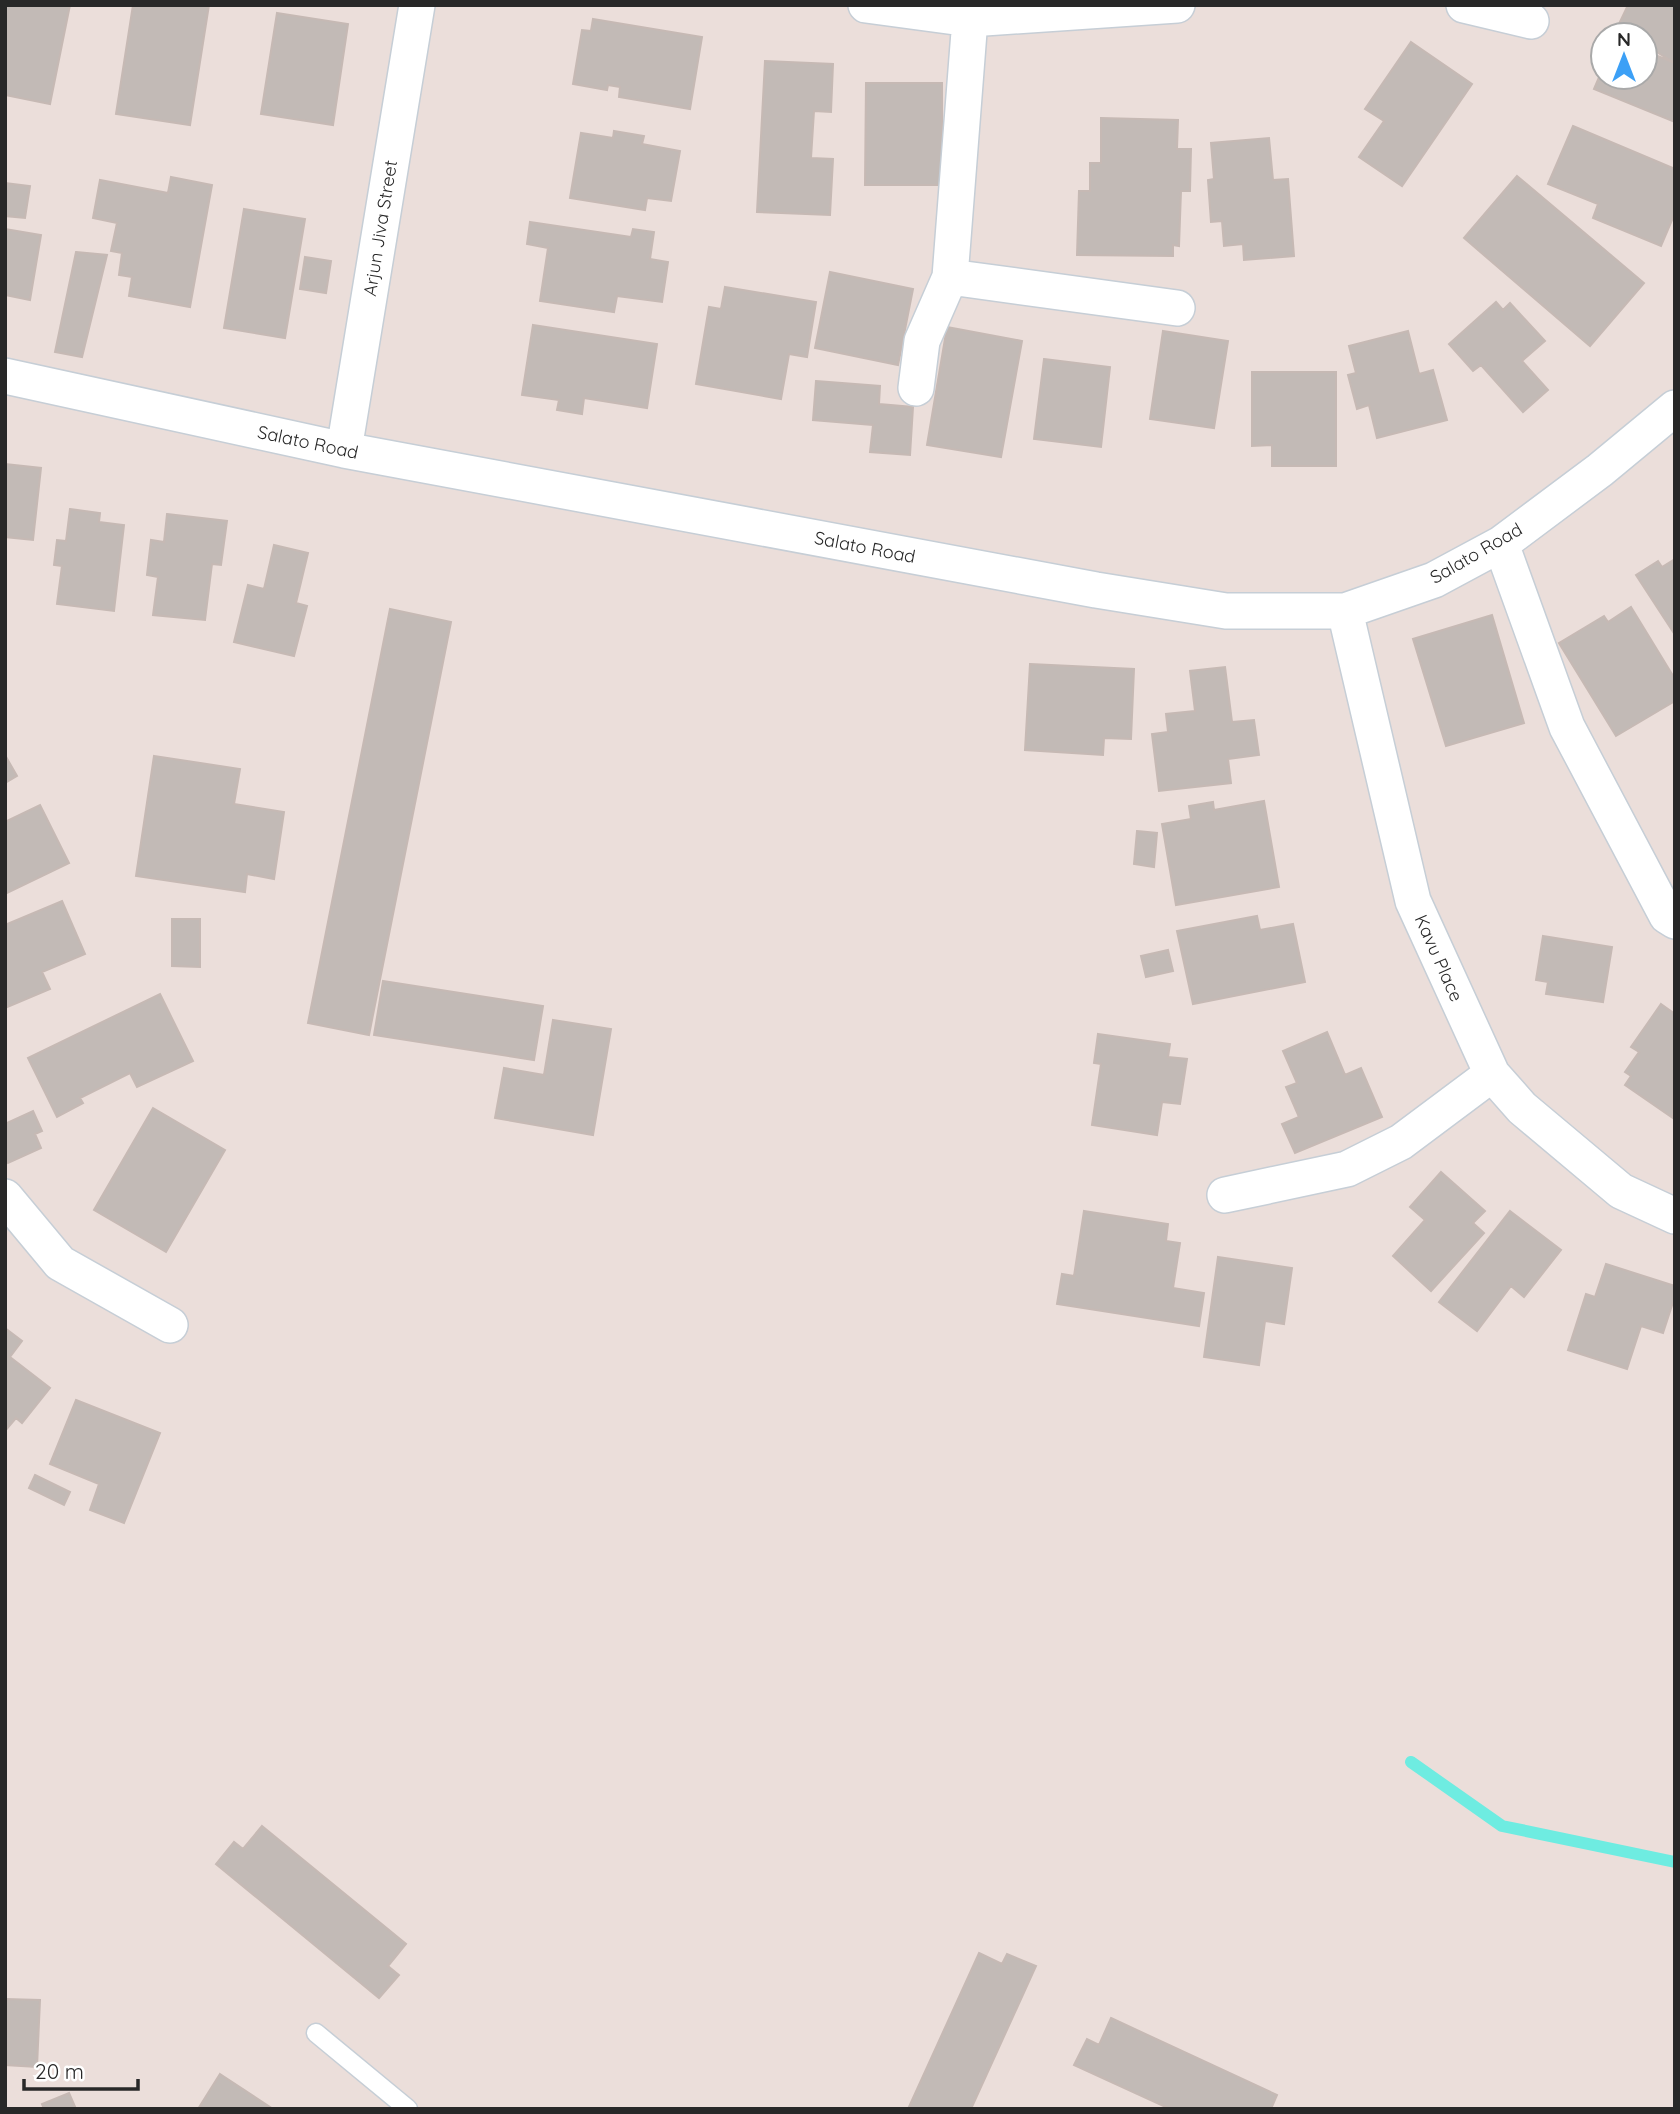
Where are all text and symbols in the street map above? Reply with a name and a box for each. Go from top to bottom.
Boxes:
north arrow [1589,21,1659,91]
text: N [1617,27,1631,51]
street label: Arjun Jiva Street [358,158,402,298]
street label: Salato Road [255,420,361,464]
street label: Salato Road [1426,517,1526,589]
street label: Salato Road [812,526,918,568]
street label: Kavu Place [1410,911,1468,1005]
scale bar [24,2048,138,2092]
text: 20 m [35,2058,84,2084]

